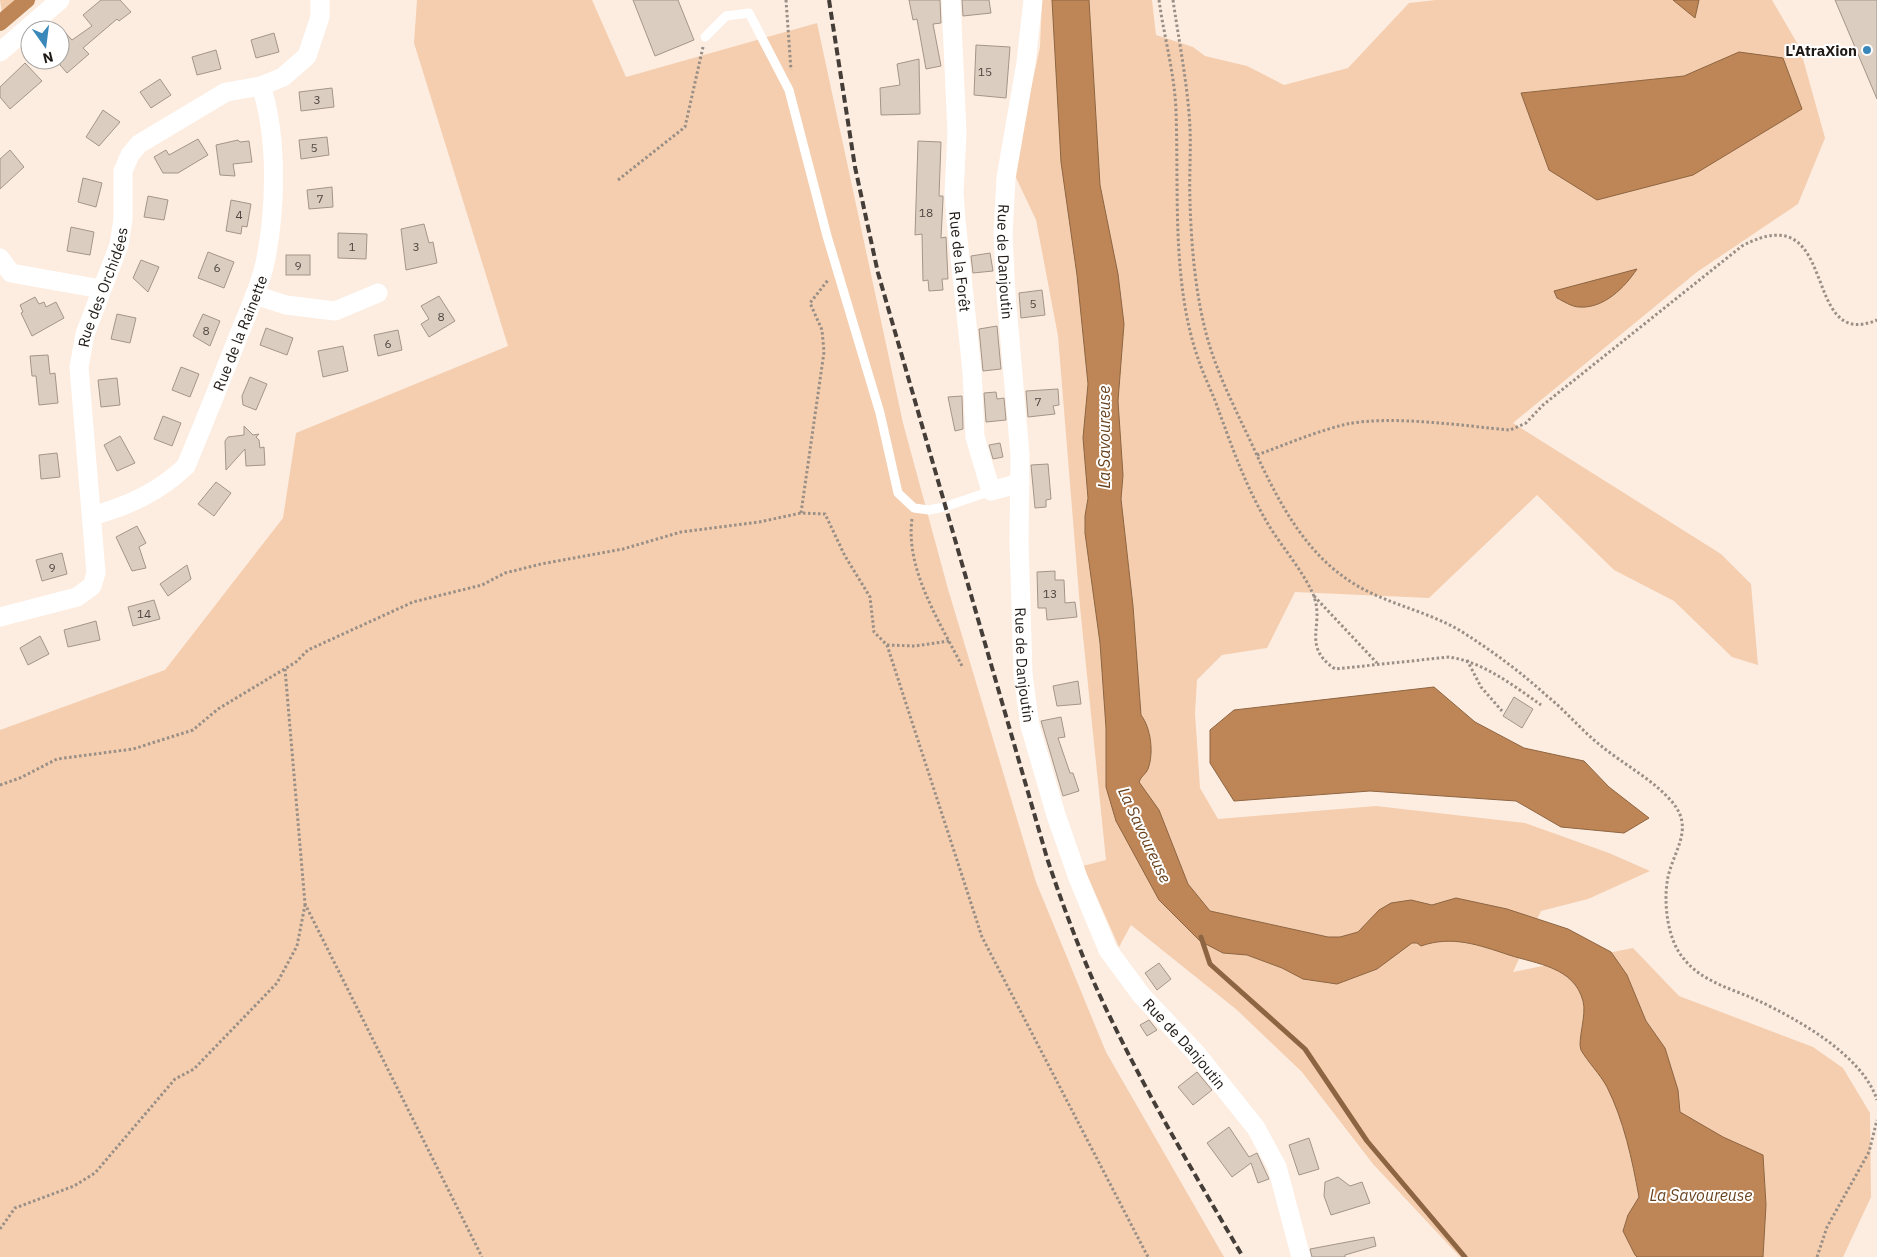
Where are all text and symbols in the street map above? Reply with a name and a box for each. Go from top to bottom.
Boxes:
north arrow [20,20,70,70]
place label: L'AtraXion [1785,41,1857,60]
marker: L'AtraXion [1861,44,1873,56]
text: N [41,48,55,68]
house number: 15 [978,64,992,79]
house number: 3 [313,92,321,107]
house number: 5 [310,140,318,155]
house number: 7 [316,191,324,206]
street label: Rue de Danjoutin [994,204,1018,320]
house number: 18 [919,205,933,220]
house number: 4 [235,207,243,222]
street label: Rue de la Forêt [946,210,975,313]
street label: Rue des Orchidées [73,226,131,349]
house number: 1 [348,239,356,254]
house number: 3 [412,239,420,254]
house number: 9 [294,258,302,273]
house number: 6 [213,260,221,275]
street label: Rue de la Rainette [208,273,271,393]
house number: 5 [1029,296,1037,311]
house number: 8 [437,309,445,324]
house number: 8 [202,323,210,338]
house number: 6 [384,336,392,351]
water label: La Savoureuse [1094,385,1114,489]
house number: 7 [1034,394,1042,409]
house number: 9 [48,560,56,575]
house number: 13 [1043,586,1057,601]
house number: 14 [137,606,151,621]
street label: Rue de Danjoutin [1011,607,1039,724]
water label: La Savoureuse [1114,784,1176,886]
street label: Rue de Danjoutin [1139,994,1230,1093]
water label: La Savoureuse [1649,1185,1753,1205]

